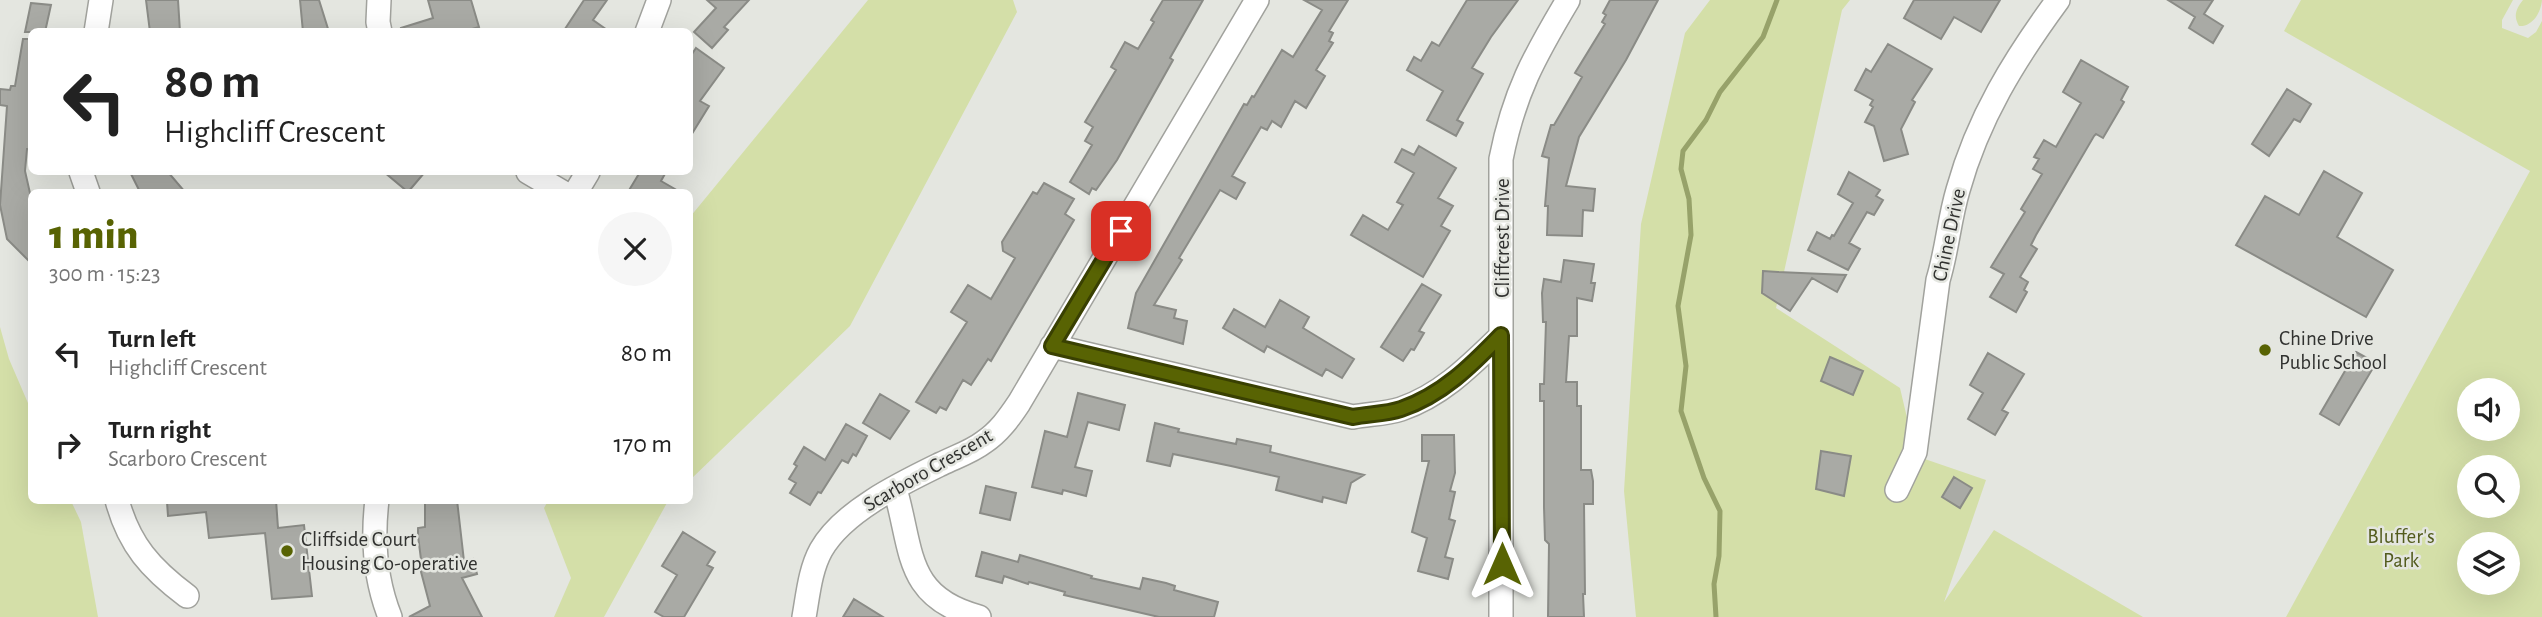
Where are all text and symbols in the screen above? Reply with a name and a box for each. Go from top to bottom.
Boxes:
icon: left [49,56,140,147]
text: 80 m [164,58,261,107]
text: Highcliff Crescent [164,116,385,148]
street label: Cliffcrest Drive [1492,178,1513,298]
street label: Chine Drive [1929,187,1969,283]
pin [1091,201,1151,261]
button: close [598,212,672,286]
icon: arrive [1102,212,1140,250]
text: 1 min [49,214,138,256]
text: 300 m · 15:23 [49,263,161,286]
text: Turn left [108,326,196,352]
place label: Chine Drive Public School [2279,328,2387,373]
icon: left [49,335,87,373]
text: 80 m [621,340,672,366]
marker: Chine Drive Public School [2257,342,2273,358]
text: Highcliff Crescent [108,357,267,380]
map controls [2457,378,2520,595]
button: sound [2457,378,2520,441]
text: Turn right [108,417,211,443]
street label: Scarboro Crescent [860,424,996,515]
icon: right [49,426,87,464]
text: 170 m [613,431,672,457]
text: Scarboro Crescent [108,448,267,471]
button: search [2457,455,2520,518]
park label: Bluffer's Park [2367,526,2435,571]
position arrow [1465,527,1539,601]
place label: Cliffside Court Housing Co-operative [301,529,478,574]
button: layers [2457,532,2520,595]
marker: Cliffside Court Housing Co-operative [279,543,295,559]

